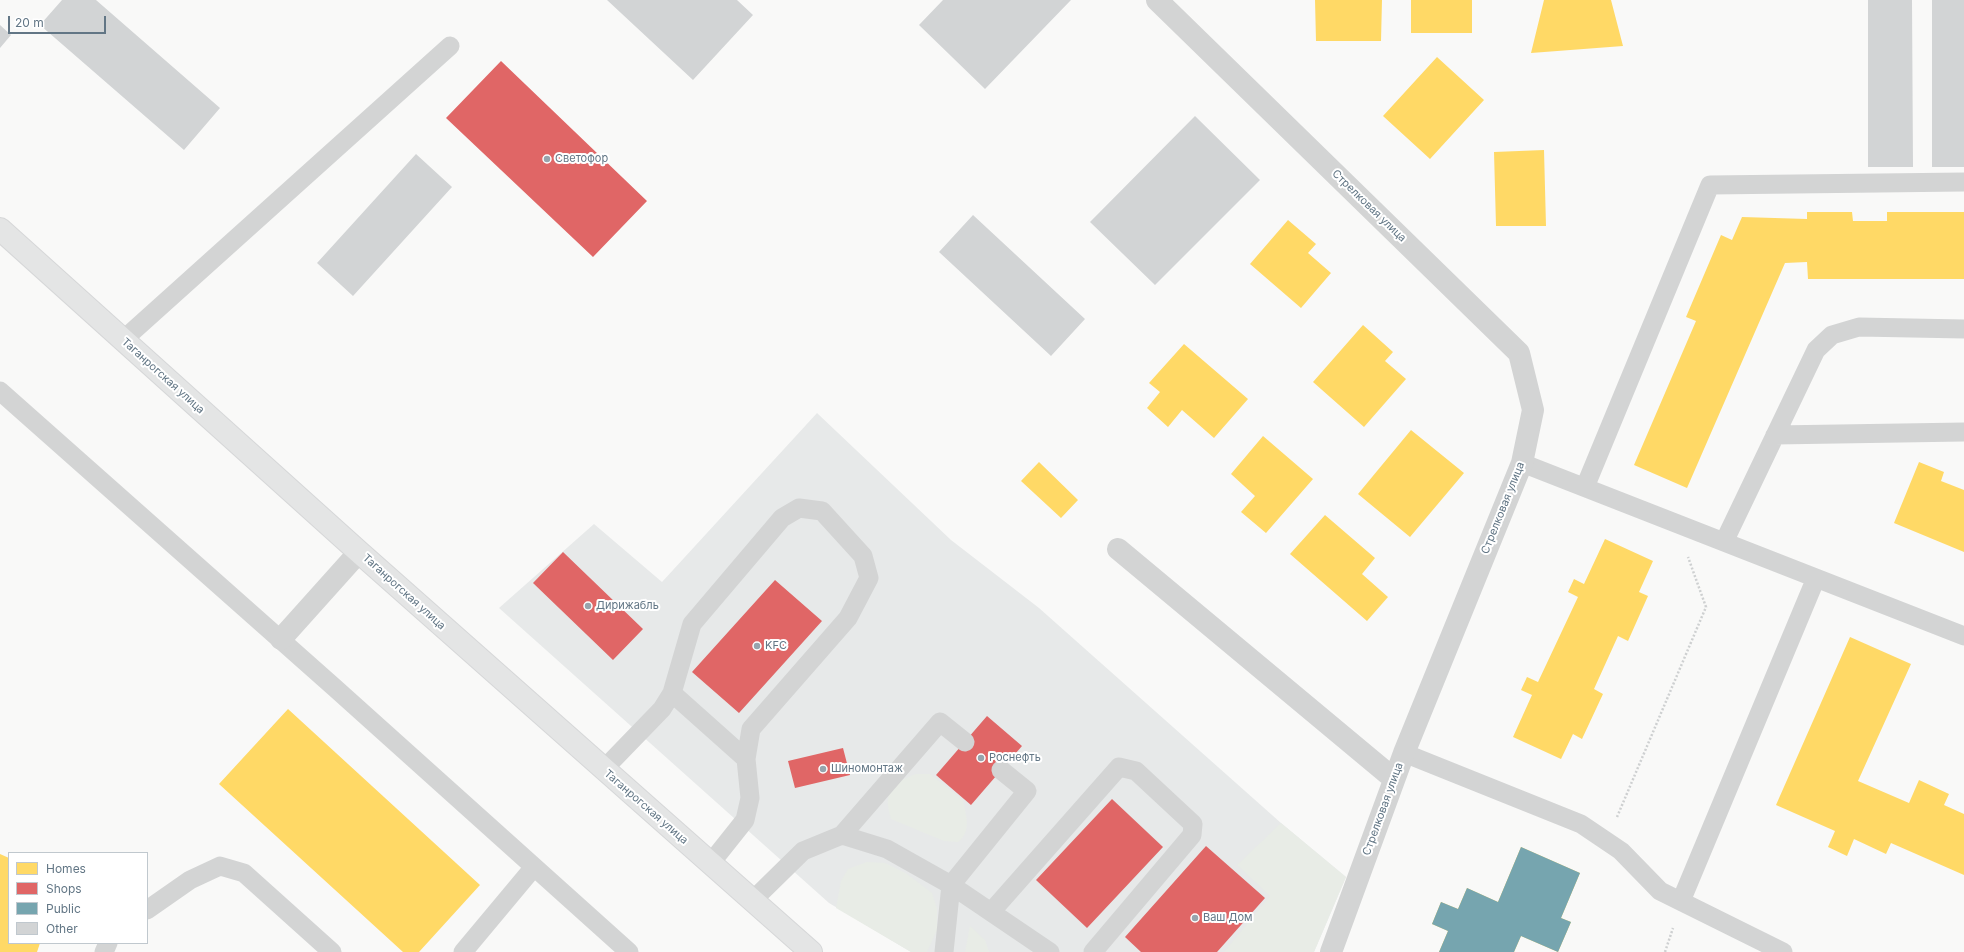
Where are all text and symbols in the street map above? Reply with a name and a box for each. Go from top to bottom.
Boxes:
scale bar [10,8,108,34]
text: 20 m [15,15,44,30]
place label: Светофор [555,152,608,166]
marker: Светофор [542,154,552,164]
street label: Стрелковая улица [1329,167,1409,245]
street label: Таганрогская улица [119,335,207,417]
street label: Стрелковая улица [1479,460,1527,556]
street label: Таганрогская улица [360,551,448,633]
place label: Дирижабль [596,599,659,613]
marker: Дирижабль [583,601,593,611]
place label: KFC [765,639,787,653]
marker: KFC [752,641,762,651]
place label: Роснефть [989,751,1041,765]
marker: Роснефть [976,753,986,763]
street label: Стрелковая улица [1360,761,1406,857]
place label: Шиномонтаж [831,762,903,776]
marker: Шиномонтаж [818,764,828,774]
street label: Таганрогская улица [601,767,691,847]
legend [8,852,148,944]
text: Homes [46,861,86,876]
text: Shops [46,881,82,896]
text: Public [46,901,81,916]
place label: Ваш Дом [1203,911,1253,925]
marker: Ваш Дом [1190,913,1200,923]
text: Other [46,921,78,936]

